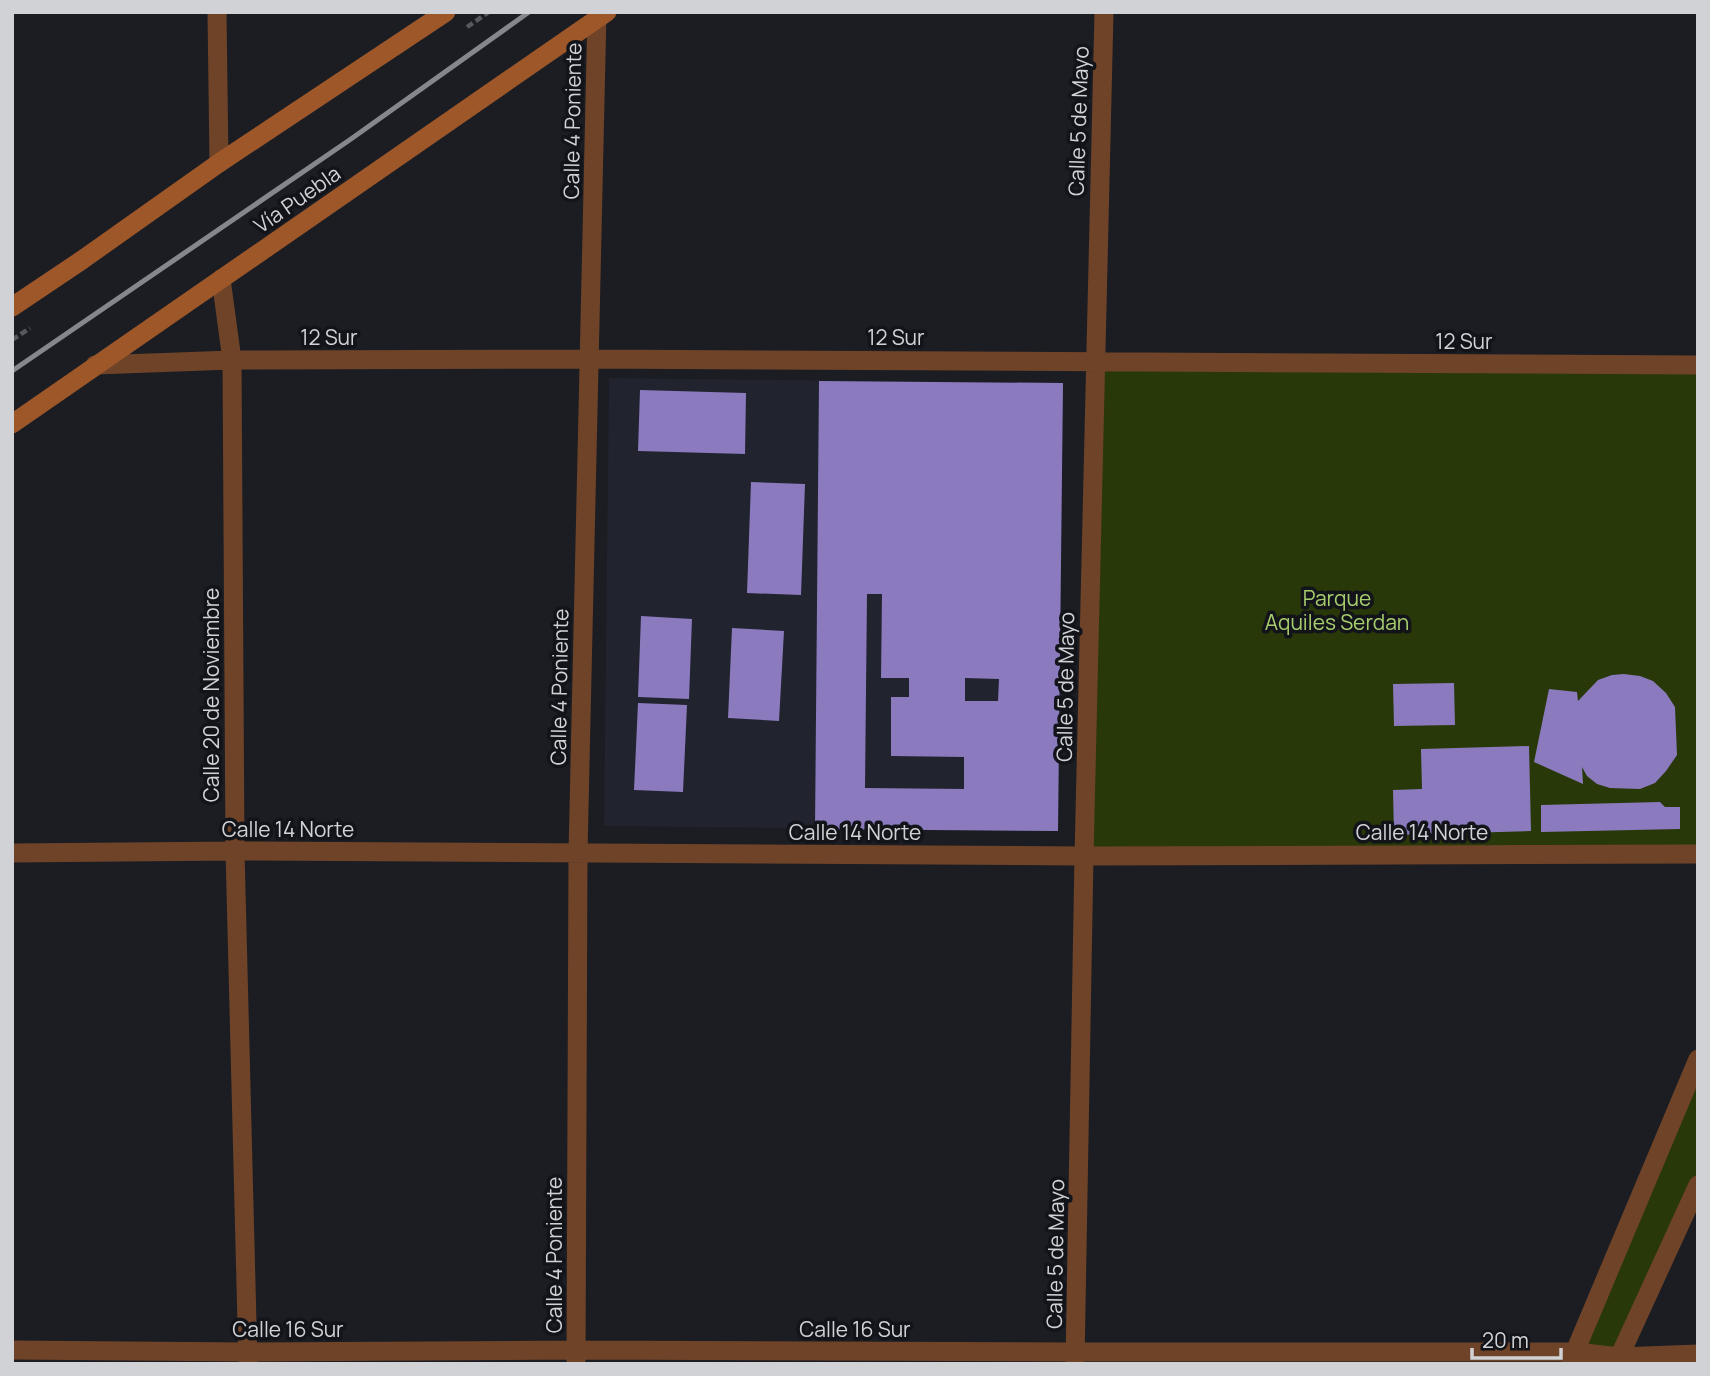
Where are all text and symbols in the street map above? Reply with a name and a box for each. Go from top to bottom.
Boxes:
street label: Calle 4 Poniente [557,42,587,200]
street label: Calle 5 de Mayo [1061,46,1095,196]
street label: Vía Puebla [248,159,346,239]
street label: 12 Sur [300,323,358,351]
street label: 12 Sur [867,323,925,351]
street label: 12 Sur [1435,327,1493,355]
park label: Parque Aquiles Serdan [1265,584,1409,636]
street label: Calle 20 de Noviembre [197,588,225,802]
street label: Calle 4 Poniente [544,608,574,766]
street label: Calle 5 de Mayo [1050,612,1080,762]
street label: Calle 14 Norte [222,815,354,843]
street label: Calle 14 Norte [789,818,921,846]
street label: Calle 14 Norte [1356,818,1488,846]
street label: Calle 4 Poniente [540,1177,568,1333]
street label: Calle 5 de Mayo [1040,1179,1070,1329]
street label: Calle 16 Sur [232,1315,344,1343]
street label: Calle 16 Sur [799,1315,911,1343]
scale bar [1472,1316,1561,1360]
text: 20 m [1482,1326,1529,1354]

